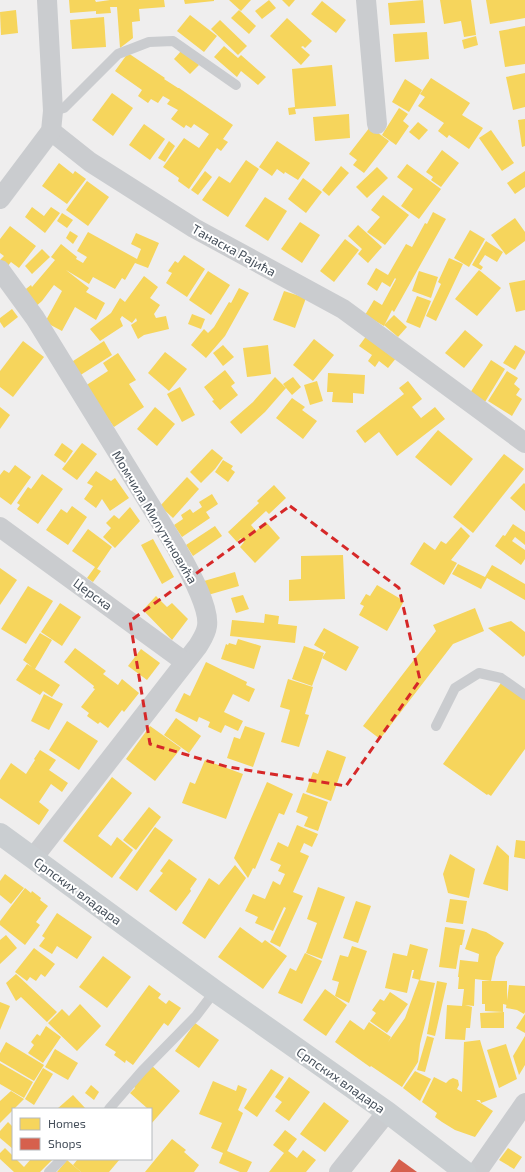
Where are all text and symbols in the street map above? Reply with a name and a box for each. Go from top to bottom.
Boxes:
street label: Танаска Рајића [189,220,279,280]
street label: Момчила Милутиновића [109,448,201,586]
street label: Церска [70,575,116,613]
street label: Српских владара [31,854,125,928]
street label: Српских владара [294,1043,388,1117]
legend [12,1108,152,1160]
text: Homes [48,1116,86,1130]
text: Shops [48,1136,82,1150]

